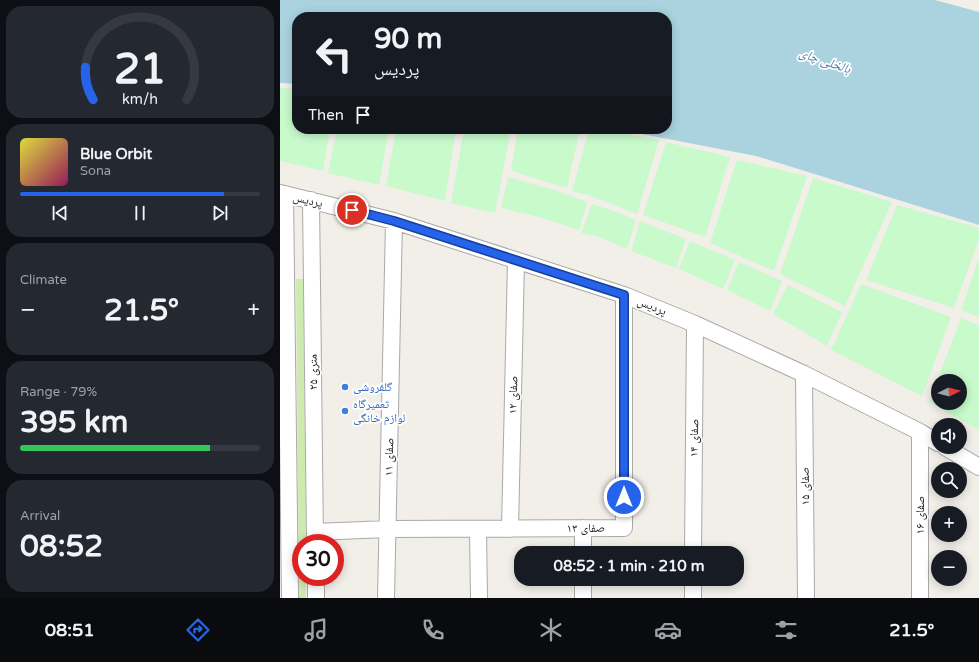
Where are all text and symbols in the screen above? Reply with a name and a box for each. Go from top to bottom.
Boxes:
text: 90 m [374,22,442,56]
icon: left [308,28,360,80]
text: 21 [114,45,166,95]
water label: بالخلی چای [797,45,853,77]
text: پردیس [374,58,419,80]
text: km/h [122,91,158,108]
icon: arrive [352,104,374,126]
text: Then [308,106,344,124]
text: Blue Orbit [80,145,152,163]
text: Sona [80,163,111,179]
street label: پردیس [292,190,325,211]
pin [335,193,369,227]
icon: arrive [341,199,363,221]
icon: previous [49,202,71,224]
icon: pause [129,202,151,224]
icon: next [209,202,231,224]
text: Climate [20,272,67,288]
text: 21.5° [104,292,179,329]
street label: پردیس [635,294,669,319]
text: − [20,297,36,323]
text: + [248,297,260,323]
street label: ۲۵ متری [306,354,320,390]
north arrow [931,374,967,410]
map controls [931,374,967,586]
street label: صفای ۱۲ [506,376,520,414]
place label: گلفروشی [353,380,392,394]
marker: گلفروشی [340,382,350,392]
text: Range · 79% [20,384,97,400]
place label: تعمیرگاه لوازم خانگی [353,397,405,426]
text: 395 km [20,404,128,441]
marker: تعمیرگاه لوازم خانگی [340,406,350,416]
button: sound [931,418,967,454]
street label: صفای ۱۴ [687,419,701,457]
street label: صفای ۱۱ [382,438,396,476]
button: search [931,462,967,498]
street label: صفای ۱۵ [798,467,812,505]
position arrow [603,476,645,518]
street label: صفای ۱۶ [913,496,927,534]
button: + [931,506,967,542]
text: Arrival [20,508,60,524]
street label: صفای ۱۳ [567,521,605,535]
text: 08:52 [20,528,103,565]
speed limit sign: 30 [292,534,344,586]
button: − [931,550,967,586]
text: 08:52 · 1 min · 210 m [554,557,704,575]
icon: directions [184,616,212,644]
icon: music [302,616,330,644]
icon: phone [419,616,447,644]
icon: climate [537,616,565,644]
icon: car [654,616,682,644]
icon: filters [772,616,800,644]
text: 08:51 [45,619,95,641]
text: 21.5° [889,619,934,641]

